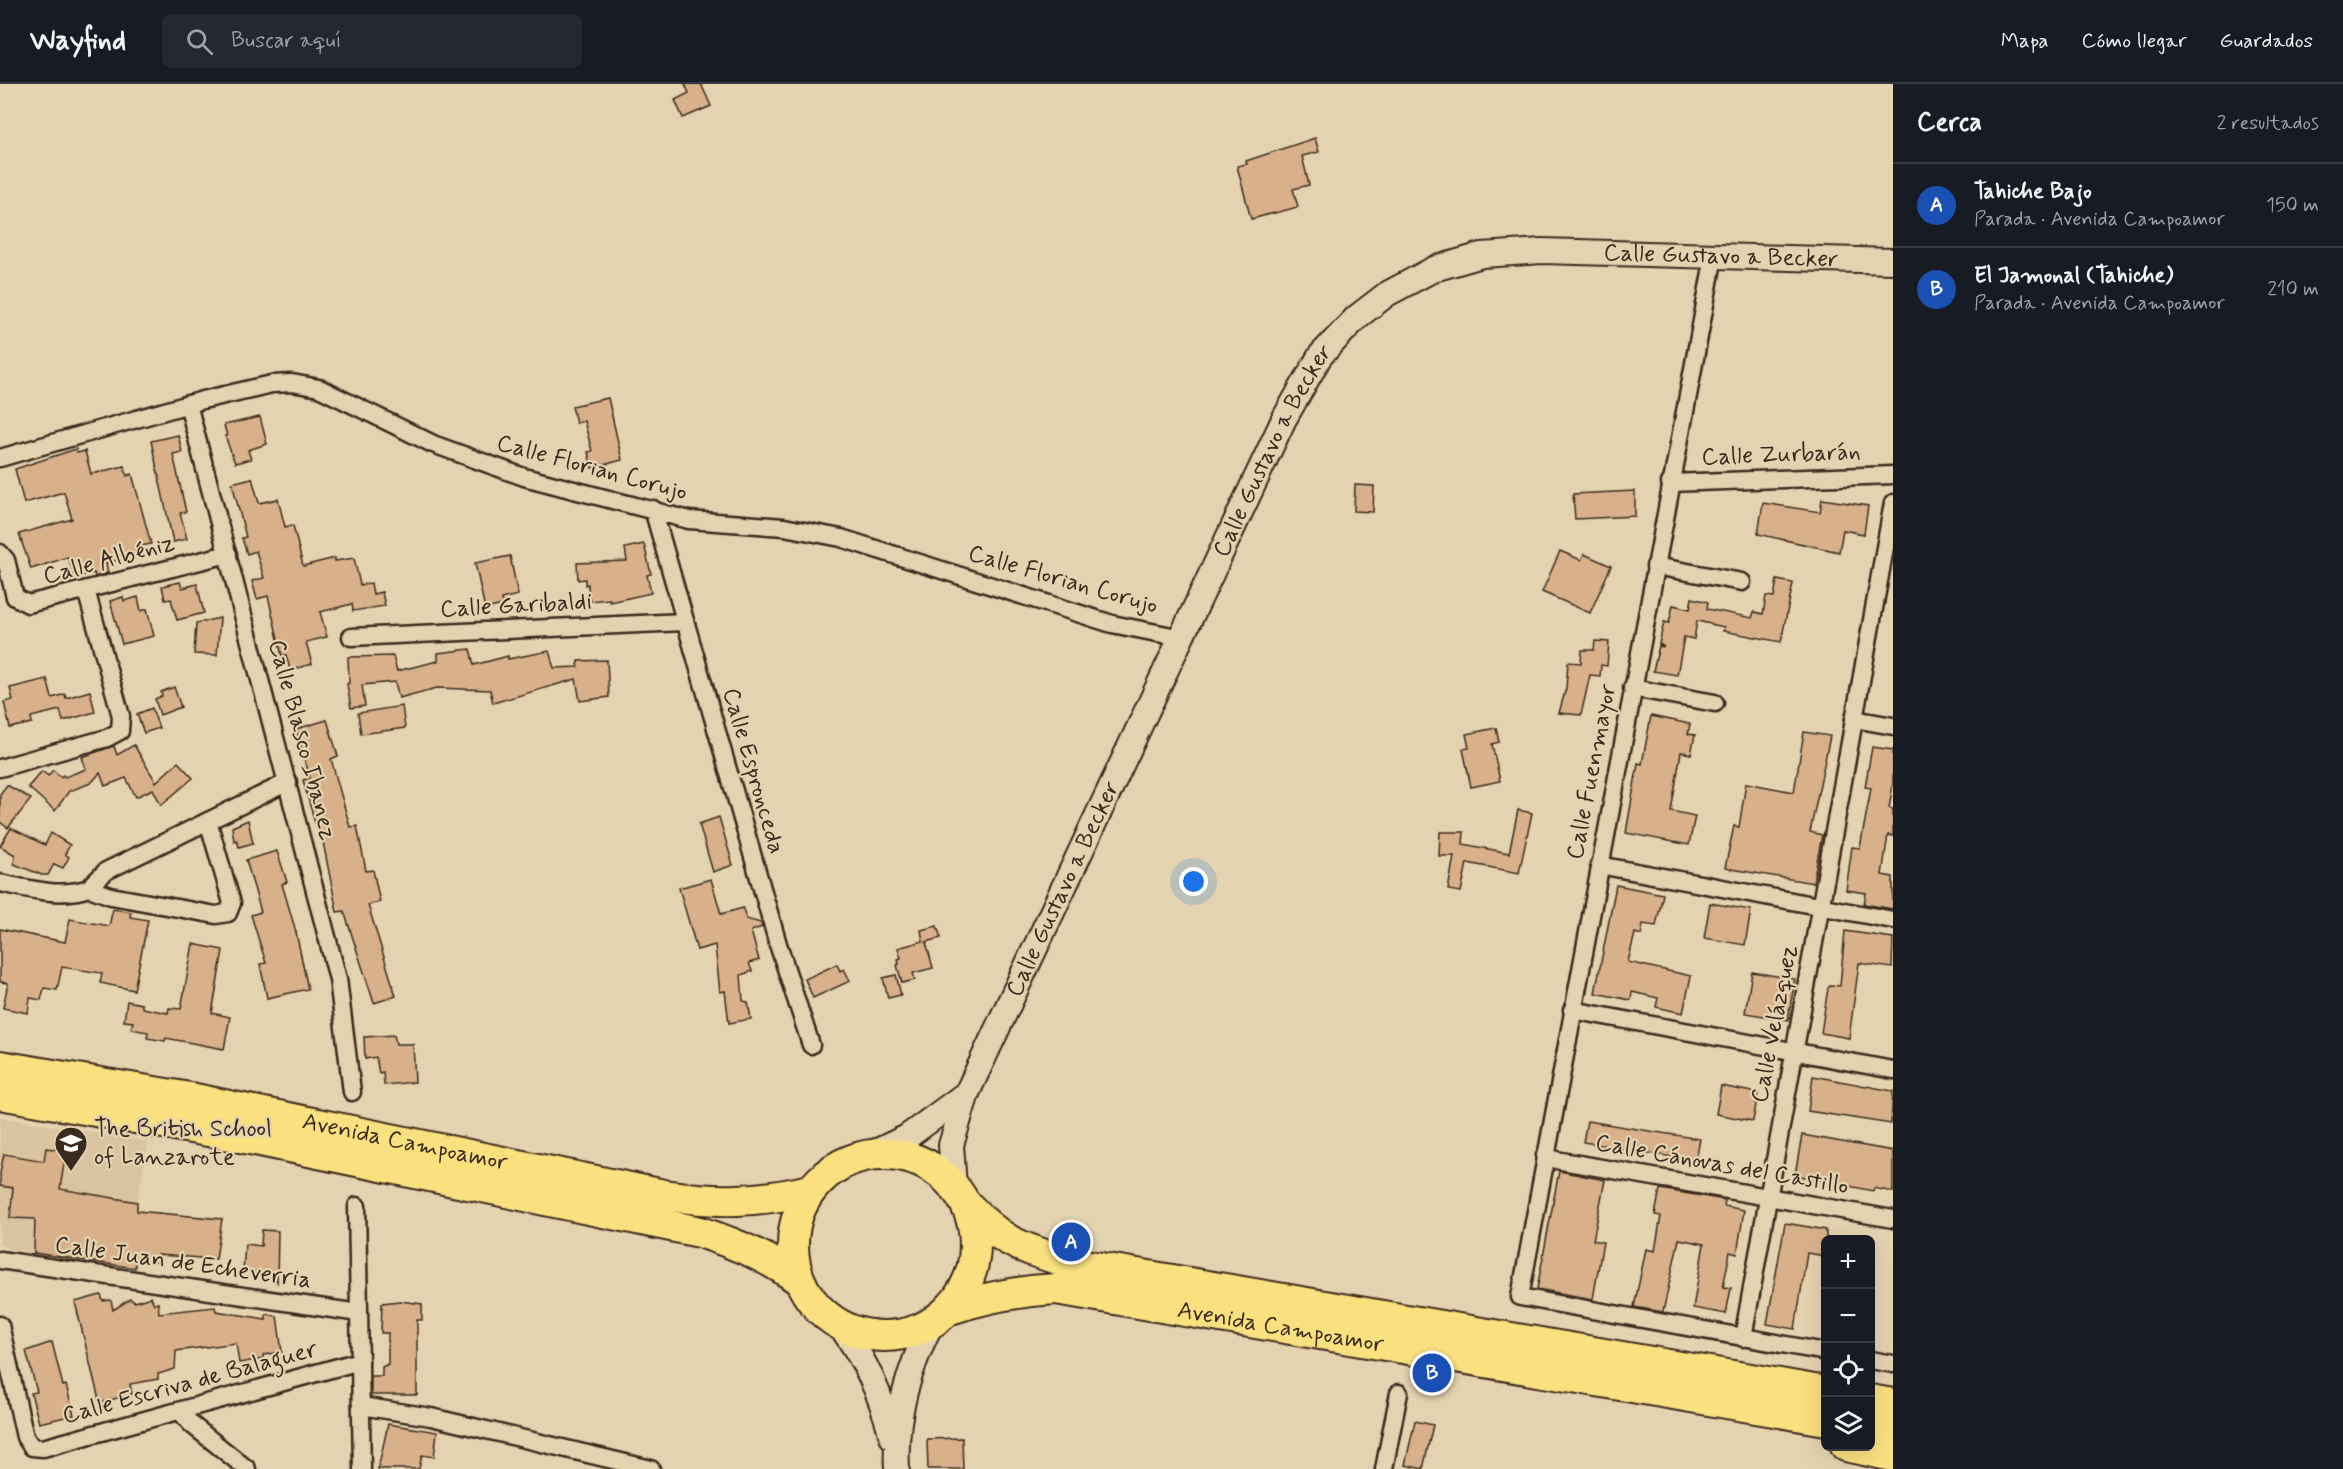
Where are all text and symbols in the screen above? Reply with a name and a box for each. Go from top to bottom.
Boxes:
search box [162,14,582,68]
text: Wayfind [30,23,126,60]
icon: search [183,25,216,58]
text: Buscar aquí [231,27,342,55]
text: Mapa [2001,27,2049,55]
text: Cómo llegar [2082,27,2187,55]
text: Guardados [2220,27,2313,55]
text: Cerca [1917,106,1982,140]
text: 2 resultados [2216,110,2319,137]
text: Tahiche Bajo [1974,178,2092,206]
text: A [1930,192,1943,219]
text: 150 m [2266,192,2319,219]
text: Parada · Avenida Campoamor [1974,206,2225,233]
street label: Calle Gustavo a Becker [1603,237,1839,275]
text: El Jamonal (Tahiche) [1974,262,2173,290]
text: B [1930,276,1943,303]
text: 210 m [2267,276,2319,303]
text: Parada · Avenida Campoamor [1974,290,2225,317]
street label: Calle Gustavo a Becker [1206,337,1339,562]
street label: Calle Florian Corujo [493,428,691,508]
street label: Calle Zurbarán [1701,437,1861,473]
street label: Calle Albéniz [40,528,178,592]
street label: Calle Florian Corujo [964,538,1162,622]
street label: Calle Garibaldi [439,587,593,625]
street label: Calle Blasco Ibanez [260,636,344,844]
street label: Calle Fuenmayor [1560,682,1624,862]
street label: Calle Espronceda [714,684,792,858]
street label: Calle Gustavo a Becker [999,776,1127,1002]
your location [1179,867,1208,896]
street label: Calle Velázquez [1745,942,1805,1106]
street label: Avenida Campoamor [300,1106,510,1178]
place label: The British School of Lanzarote [94,1114,272,1173]
school or university icon: The British School of Lanzarote [53,1125,89,1172]
street label: Calle Cánovas del Castillo [1593,1127,1851,1203]
pin: A [1052,1220,1090,1264]
street label: Calle Juan de Echeverria [53,1230,313,1296]
map controls [1821,1235,1875,1451]
button: + [1821,1235,1875,1289]
button: − [1821,1289,1875,1343]
street label: Avenida Campoamor [1175,1294,1386,1360]
street label: Calle Escriva de Balaguer [59,1334,322,1435]
button: locate [1821,1343,1875,1397]
pin: B [1412,1350,1452,1396]
button: layers [1821,1397,1875,1451]

